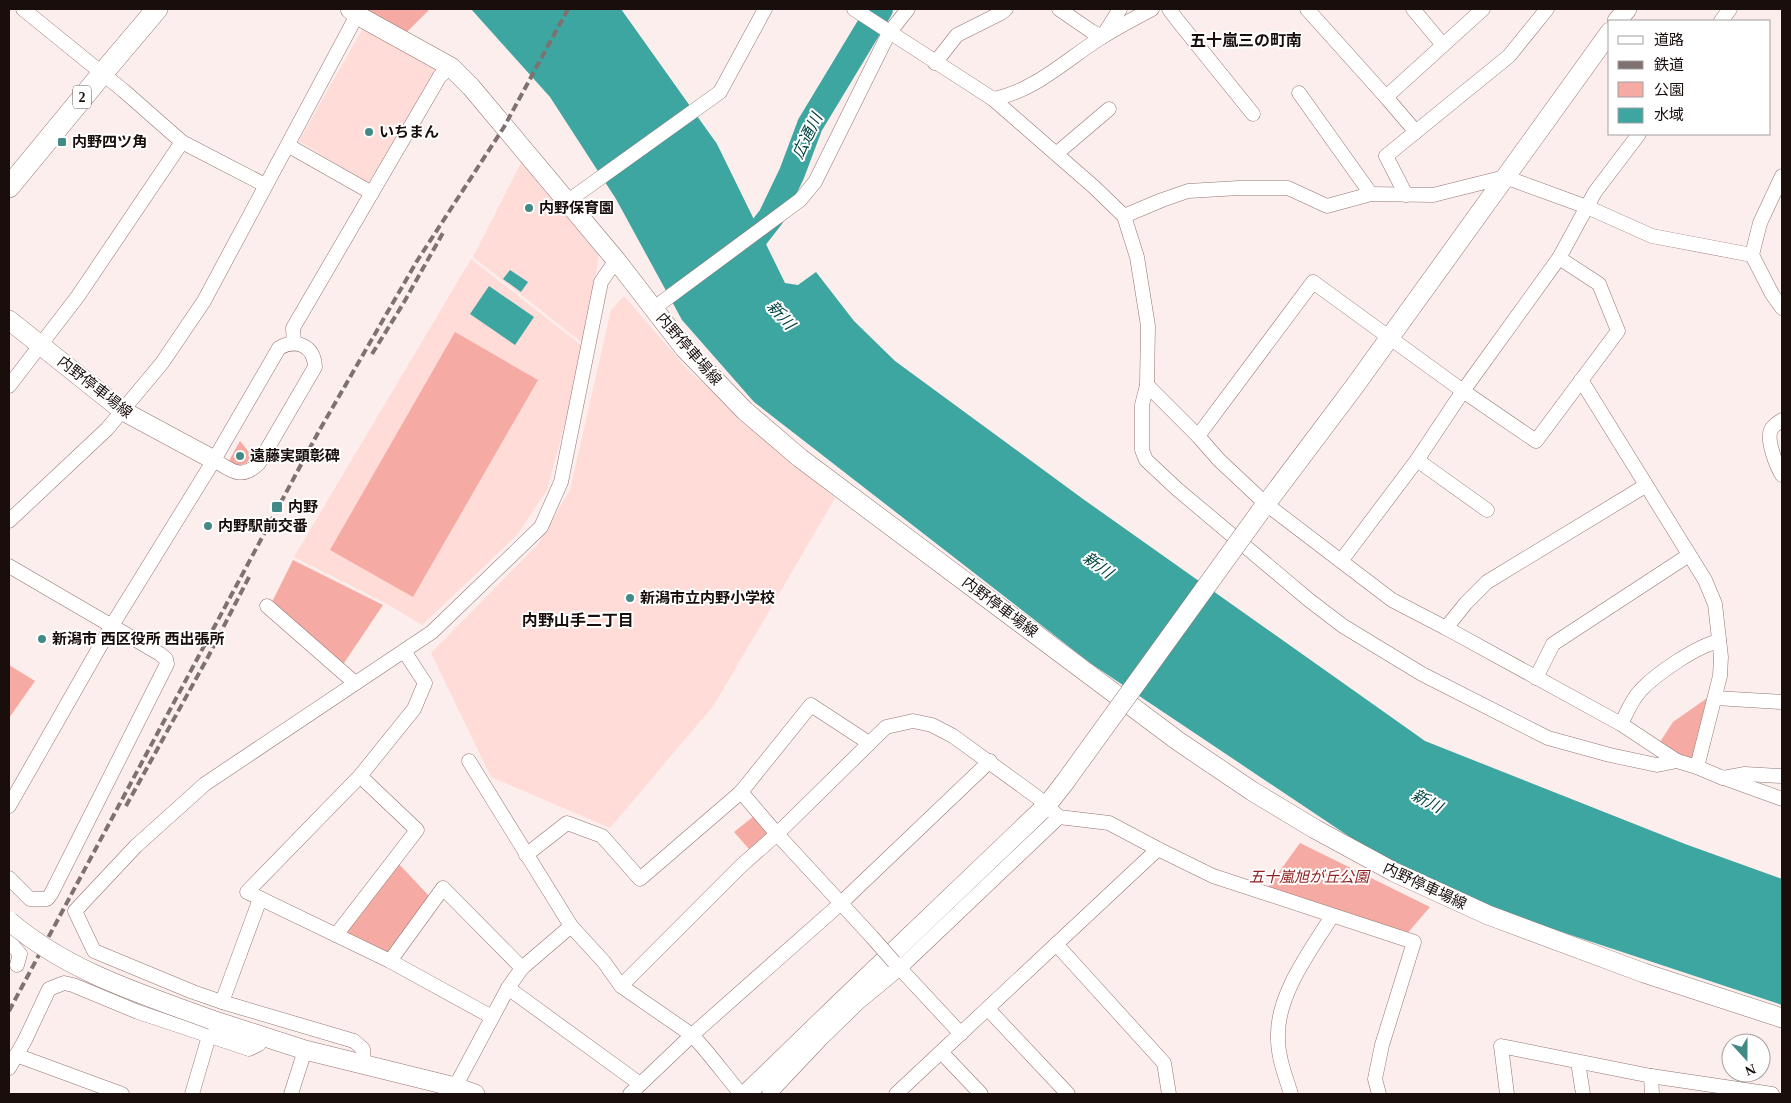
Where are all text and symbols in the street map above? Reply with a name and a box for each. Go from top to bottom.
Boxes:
legend [1608,20,1771,135]
district label: 五十嵐三の町南 [1190,32,1302,49]
text: 道路 [1654,32,1684,48]
text: 鉄道 [1654,57,1684,73]
text: 公園 [1654,82,1684,98]
road number: 2 [73,85,91,108]
text: 水域 [1654,107,1684,123]
water label: 広通川 [789,109,826,161]
place label: いちまん [379,124,439,140]
marker: いちまん [363,126,375,138]
place label: 内野四ツ角 [72,134,147,150]
marker: 内野四ツ角 [56,136,68,148]
place label: 内野保育園 [539,200,614,216]
marker: 内野保育園 [523,202,535,214]
water label: 新川 [764,297,799,334]
street label: 内野停車場線 [653,310,725,388]
street label: 内野停車場線 [55,353,135,421]
place label: 遠藤実顕彰碑 [250,448,340,464]
marker: 遠藤実顕彰碑 [234,450,246,462]
place label: 内野 [288,499,318,515]
marker: 内野 [270,500,284,514]
place label: 内野駅前交番 [218,517,308,534]
marker: 内野駅前交番 [202,520,214,532]
water label: 新川 [1080,549,1118,582]
street label: 内野停車場線 [959,574,1041,640]
place label: 新潟市立内野小学校 [640,590,775,606]
marker: 新潟市立内野小学校 [624,592,636,604]
district label: 内野山手二丁目 [522,612,634,629]
place label: 新潟市 西区役所 西出張所 [52,631,225,647]
marker: 新潟市 西区役所 西出張所 [36,633,48,645]
water label: 新川 [1409,786,1447,817]
street label: 内野停車場線 [1381,860,1469,912]
park label: 五十嵐旭が丘公園 [1249,869,1371,885]
north arrow [1721,1033,1771,1083]
text: N [1743,1061,1758,1078]

